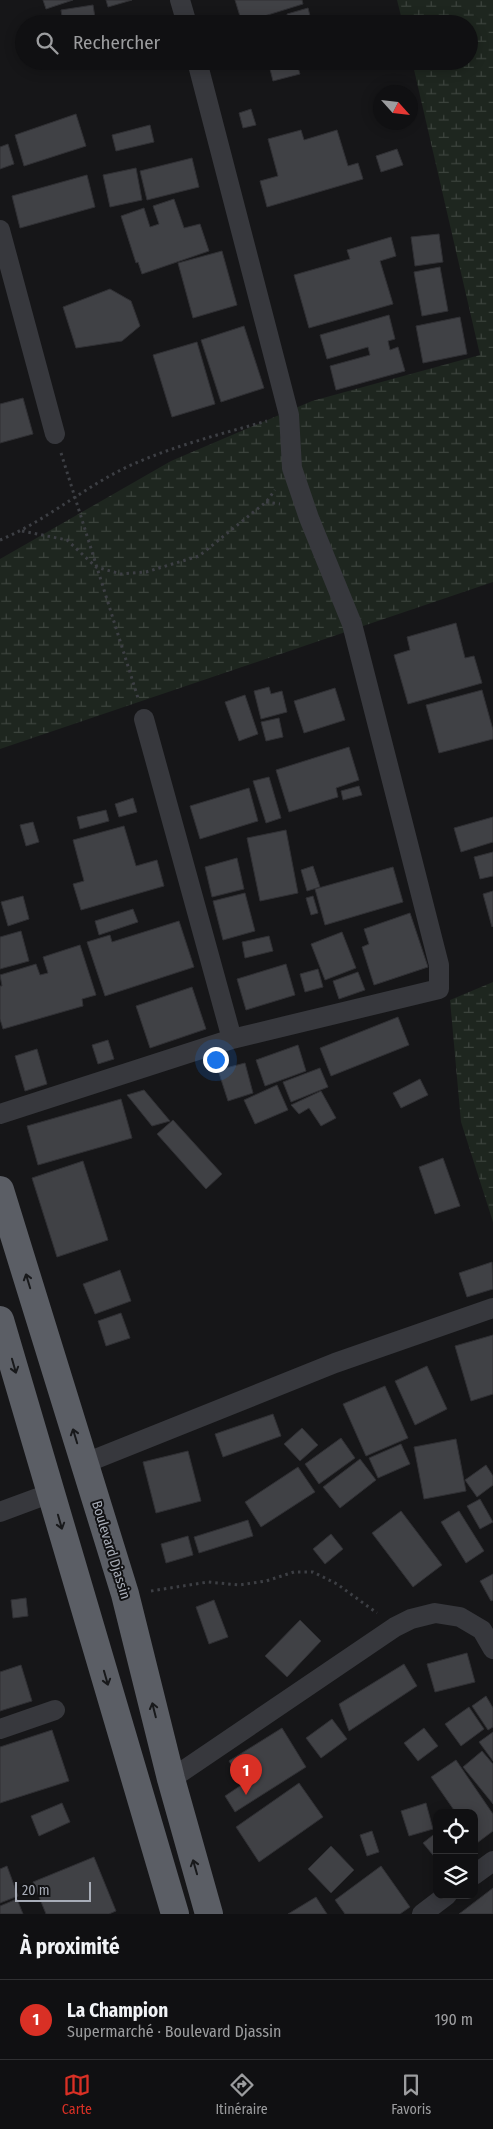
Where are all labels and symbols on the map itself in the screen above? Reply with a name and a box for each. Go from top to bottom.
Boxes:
north arrow [373,85,418,130]
your location [203,1047,229,1073]
one-way arrow [22,1273,32,1289]
one-way arrow [9,1358,19,1374]
one-way arrow [70,1429,79,1445]
street label: Boulevard Djassin [88,1499,134,1601]
one-way arrow [55,1514,65,1530]
one-way arrow [101,1670,111,1686]
one-way arrow [149,1702,158,1718]
pin: 1 [230,1754,262,1795]
one-way arrow [190,1859,200,1875]
scale bar [15,1879,91,1902]

